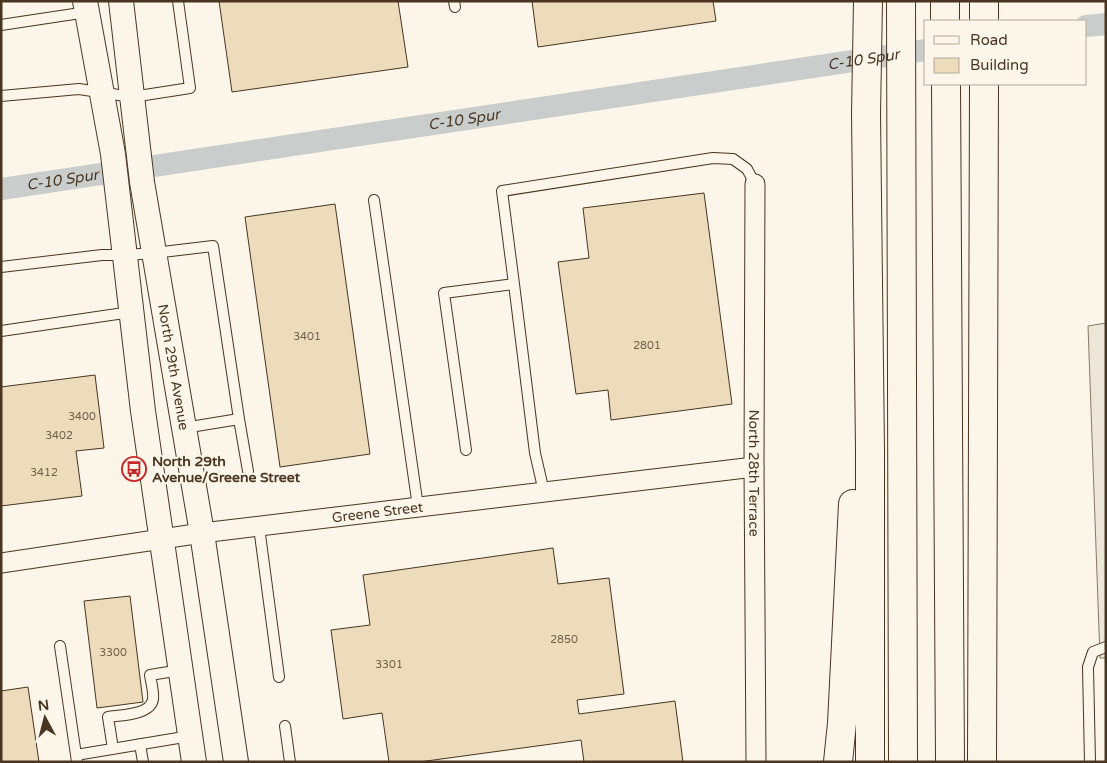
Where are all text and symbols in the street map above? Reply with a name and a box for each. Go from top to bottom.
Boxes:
legend [924,20,1087,85]
text: Road [970,31,1008,49]
water label: C-10 Spur [826,45,903,74]
text: Building [970,56,1029,74]
water label: C-10 Spur [427,105,503,134]
water label: C-10 Spur [25,165,102,194]
street label: North 29th Avenue [154,303,192,432]
house number: 3401 [293,330,321,343]
house number: 2801 [633,339,661,352]
street label: North 28th Terrace [745,409,762,537]
house number: 3400 [68,410,96,423]
house number: 3402 [45,429,73,442]
place label: North 29th Avenue/Greene Street [152,453,301,486]
bus stop icon: North 29th Avenue/Greene Street [121,456,147,482]
house number: 3412 [30,466,58,479]
street label: Greene Street [331,499,425,526]
house number: 2850 [550,633,578,646]
house number: 3300 [99,646,127,659]
house number: 3301 [375,658,403,671]
north arrow [20,693,70,743]
text: N [37,696,50,715]

